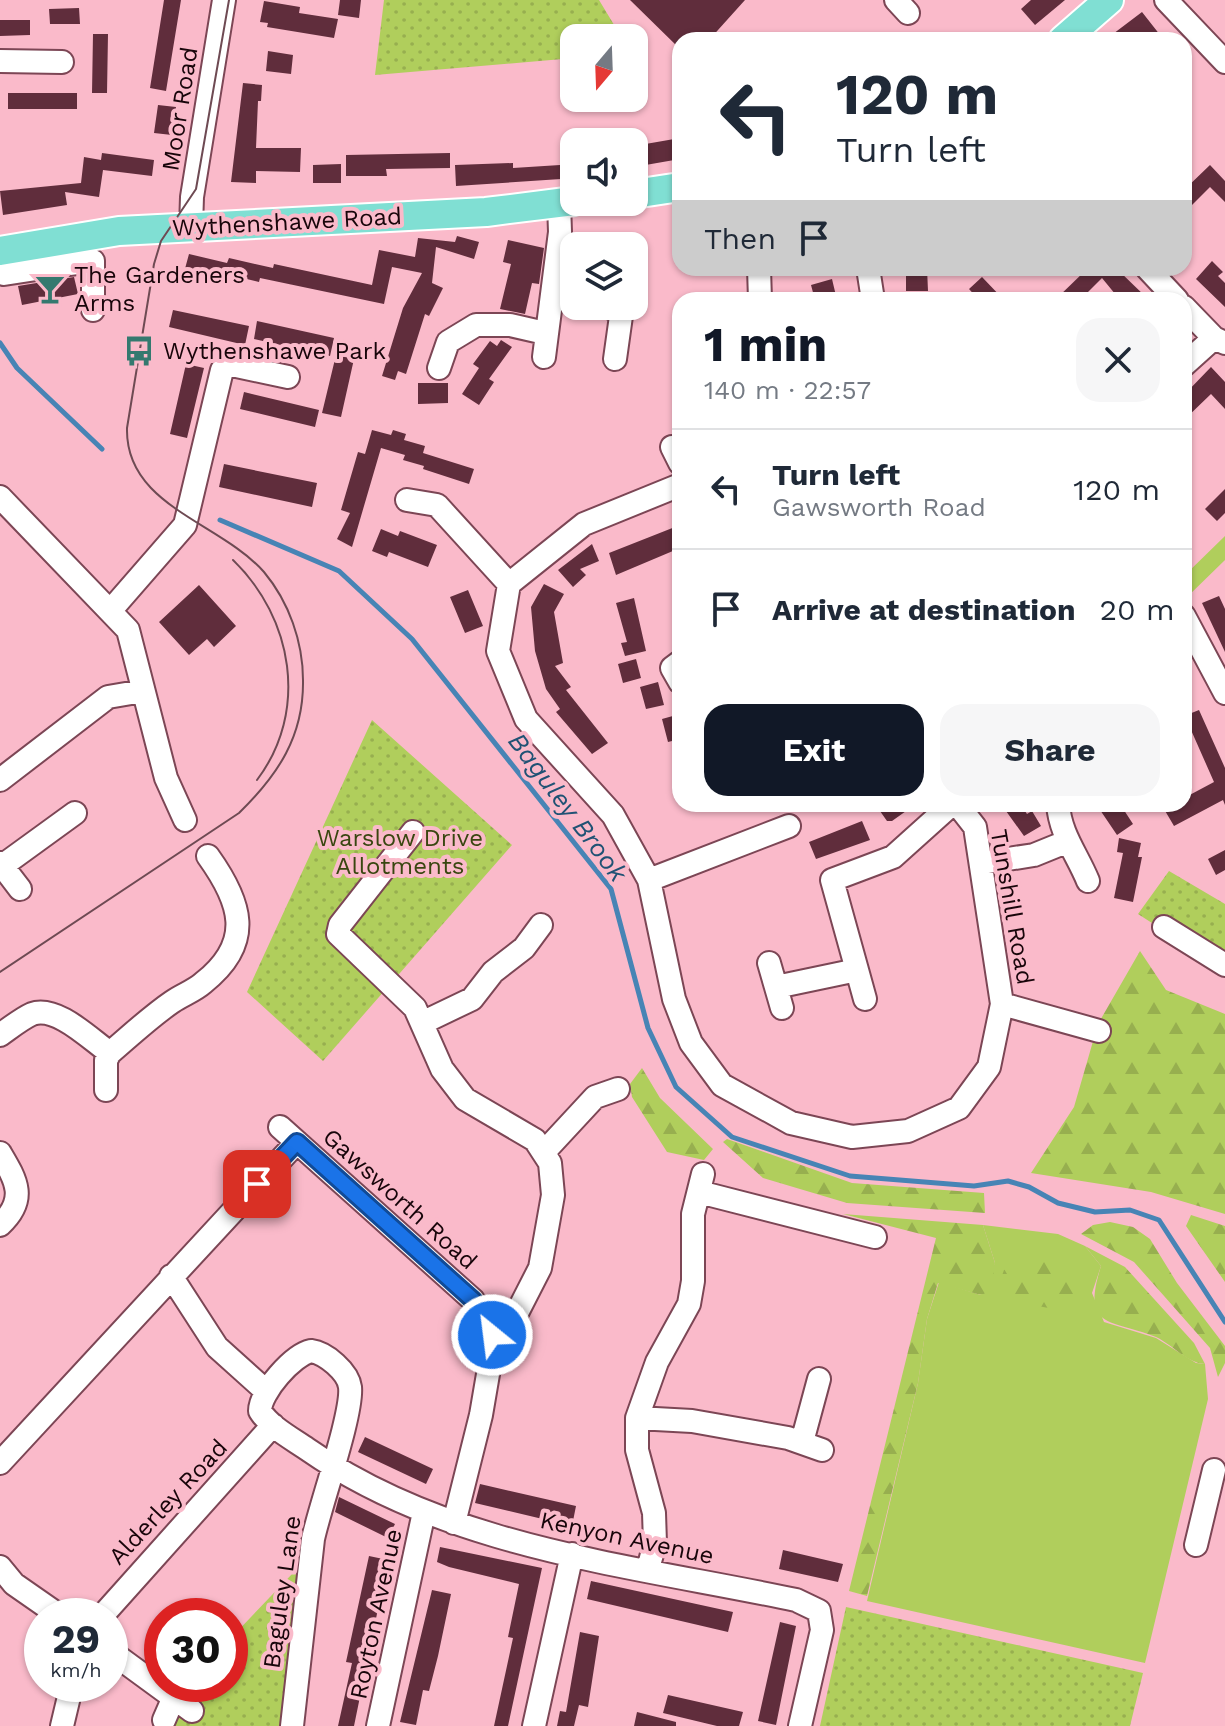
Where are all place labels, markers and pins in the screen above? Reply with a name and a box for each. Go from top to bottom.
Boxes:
place label: The Gardeners Arms [74,261,245,317]
bar icon: The Gardeners Arms [33,272,67,306]
bus stop icon: Wythenshawe Park [122,334,156,368]
place label: Wythenshawe Park [163,337,387,365]
pin [223,1150,291,1218]

